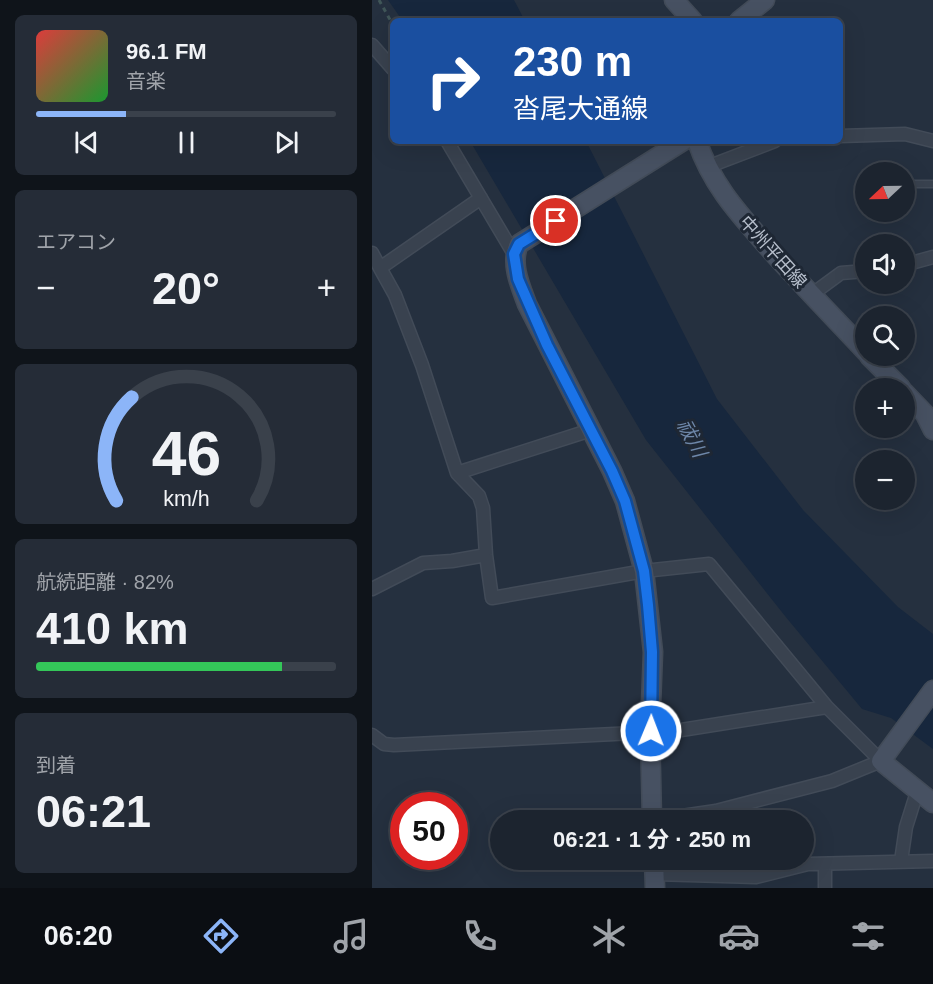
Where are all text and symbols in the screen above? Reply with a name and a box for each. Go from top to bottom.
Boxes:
text: 230 m [513,38,632,85]
text: 96.1 FM [126,39,207,64]
icon: right [414,42,492,120]
text: 音楽 [126,70,166,92]
text: 沓尾大通線 [513,94,648,124]
icon: previous [70,126,103,159]
icon: pause [170,126,203,159]
icon: next [270,126,303,159]
north arrow [855,162,915,222]
map controls [855,162,915,510]
pin [530,195,581,246]
icon: arrive [539,204,572,237]
street label: 中州平田線 [735,212,811,292]
text: エアコン [36,231,116,253]
button: sound [855,234,915,294]
text: 20° [152,263,220,314]
text: − [36,269,55,306]
text: + [317,269,336,306]
button: search [855,306,915,366]
button: + [855,378,915,438]
water label: 祓川 [673,415,712,463]
text: 46 [151,419,221,488]
button: − [855,450,915,510]
text: km/h [163,487,209,511]
text: 航続距離 · 82% [36,571,174,593]
text: 410 km [36,603,189,654]
position arrow [619,699,683,763]
text: 到着 [36,754,76,776]
text: 06:21 [36,786,151,837]
speed limit sign: 50 [390,792,468,870]
text: 06:21 · 1 分 · 250 m [553,827,751,852]
icon: directions [200,915,242,957]
icon: music [330,915,372,957]
icon: phone [459,915,501,957]
icon: climate [588,915,630,957]
icon: car [718,915,760,957]
icon: filters [847,915,889,957]
text: 06:20 [44,921,113,951]

